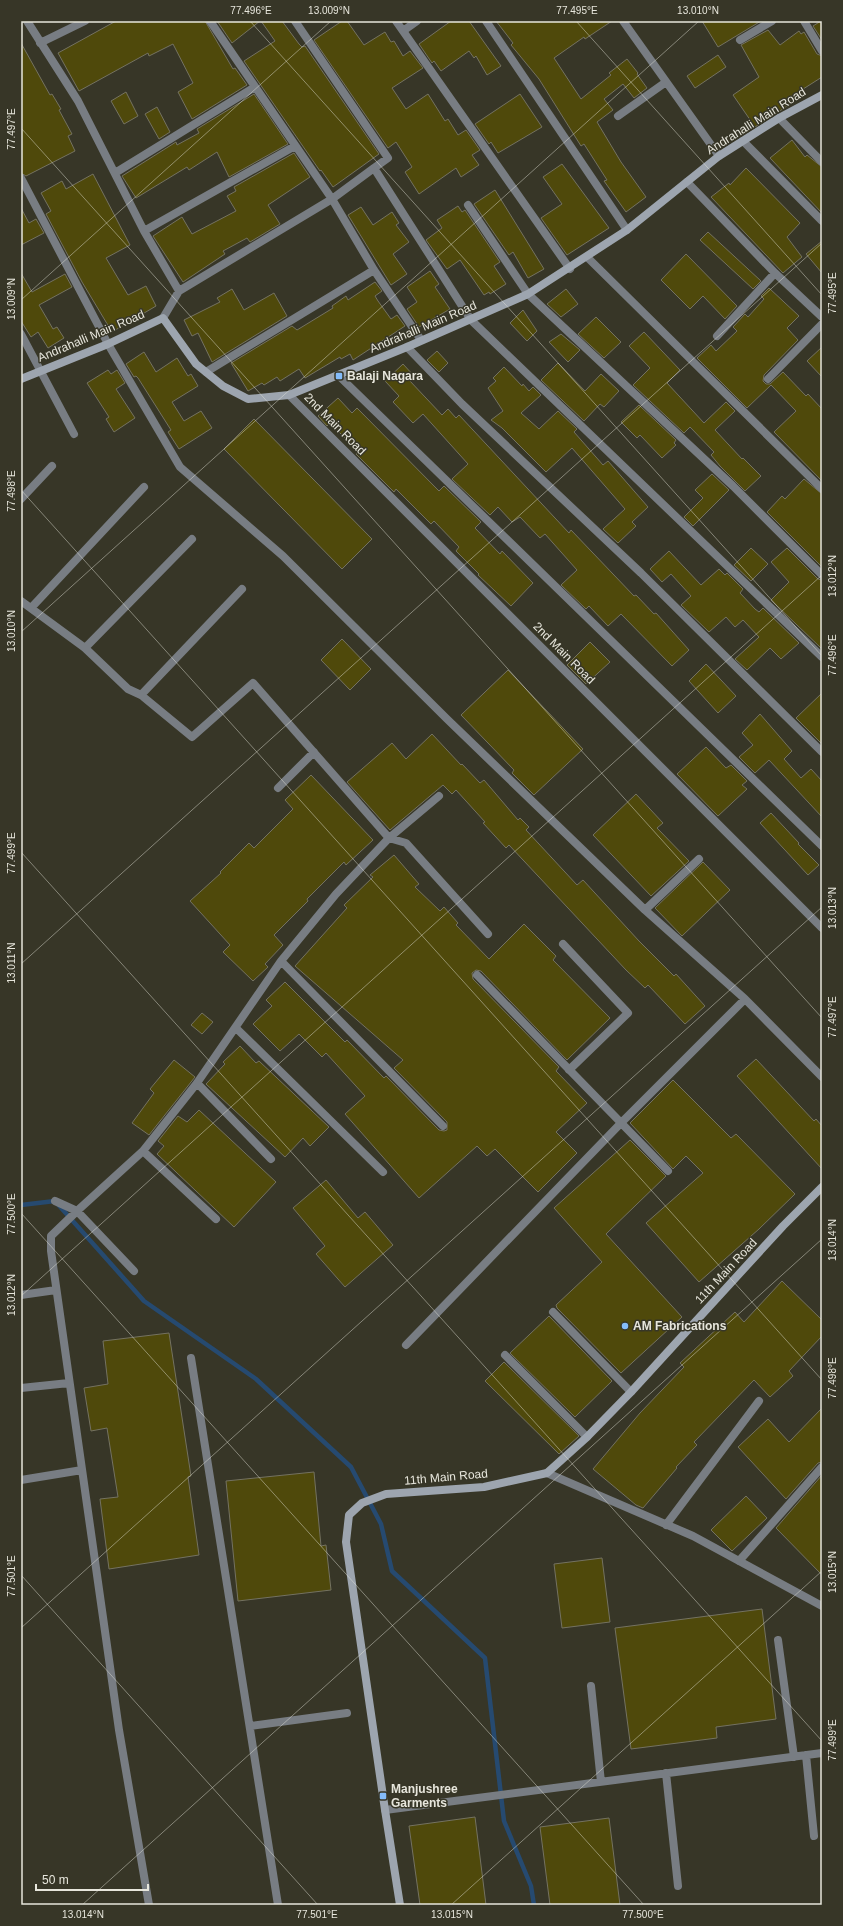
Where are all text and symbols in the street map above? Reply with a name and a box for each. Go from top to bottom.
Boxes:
text: 77.496°E [230,5,272,16]
text: 13.009°N [308,5,350,16]
text: 77.495°E [556,5,598,16]
text: 13.010°N [677,5,719,16]
street label: Andrahalli Main Road [704,85,808,157]
text: 77.497°E [6,108,17,150]
text: 77.495°E [827,272,838,314]
text: 13.009°N [6,278,17,320]
street label: Andrahalli Main Road [367,298,479,356]
street label: Andrahalli Main Road [35,307,147,365]
place label: Balaji Nagara [347,369,423,383]
marker: Balaji Nagara [334,371,344,381]
street label: 2nd Main Road [301,390,369,458]
text: 77.498°E [6,470,17,512]
text: 13.012°N [827,555,838,597]
text: 13.010°N [6,610,17,652]
street label: 2nd Main Road [530,619,598,687]
text: 77.496°E [827,634,838,676]
text: 77.499°E [6,832,17,874]
text: 13.013°N [827,887,838,929]
text: 13.011°N [6,942,17,984]
text: 77.497°E [827,996,838,1038]
text: 77.500°E [6,1193,17,1235]
text: 13.014°N [827,1219,838,1261]
street label: 11th Main Road [692,1236,760,1306]
text: 13.012°N [6,1274,17,1316]
place label: AM Fabrications [633,1319,727,1333]
marker: AM Fabrications [620,1321,630,1331]
text: 77.498°E [827,1357,838,1399]
street label: 11th Main Road [404,1466,488,1488]
text: 13.015°N [827,1551,838,1593]
text: 77.501°E [6,1555,17,1597]
text: 77.499°E [827,1719,838,1761]
place label: Manjushree Garments [391,1782,458,1810]
marker: Manjushree Garments [378,1791,388,1801]
scale bar [36,1866,148,1892]
text: 50 m [42,1873,69,1887]
text: 13.014°N [62,1909,104,1920]
text: 77.501°E [296,1909,338,1920]
text: 13.015°N [431,1909,473,1920]
text: 77.500°E [622,1909,664,1920]

